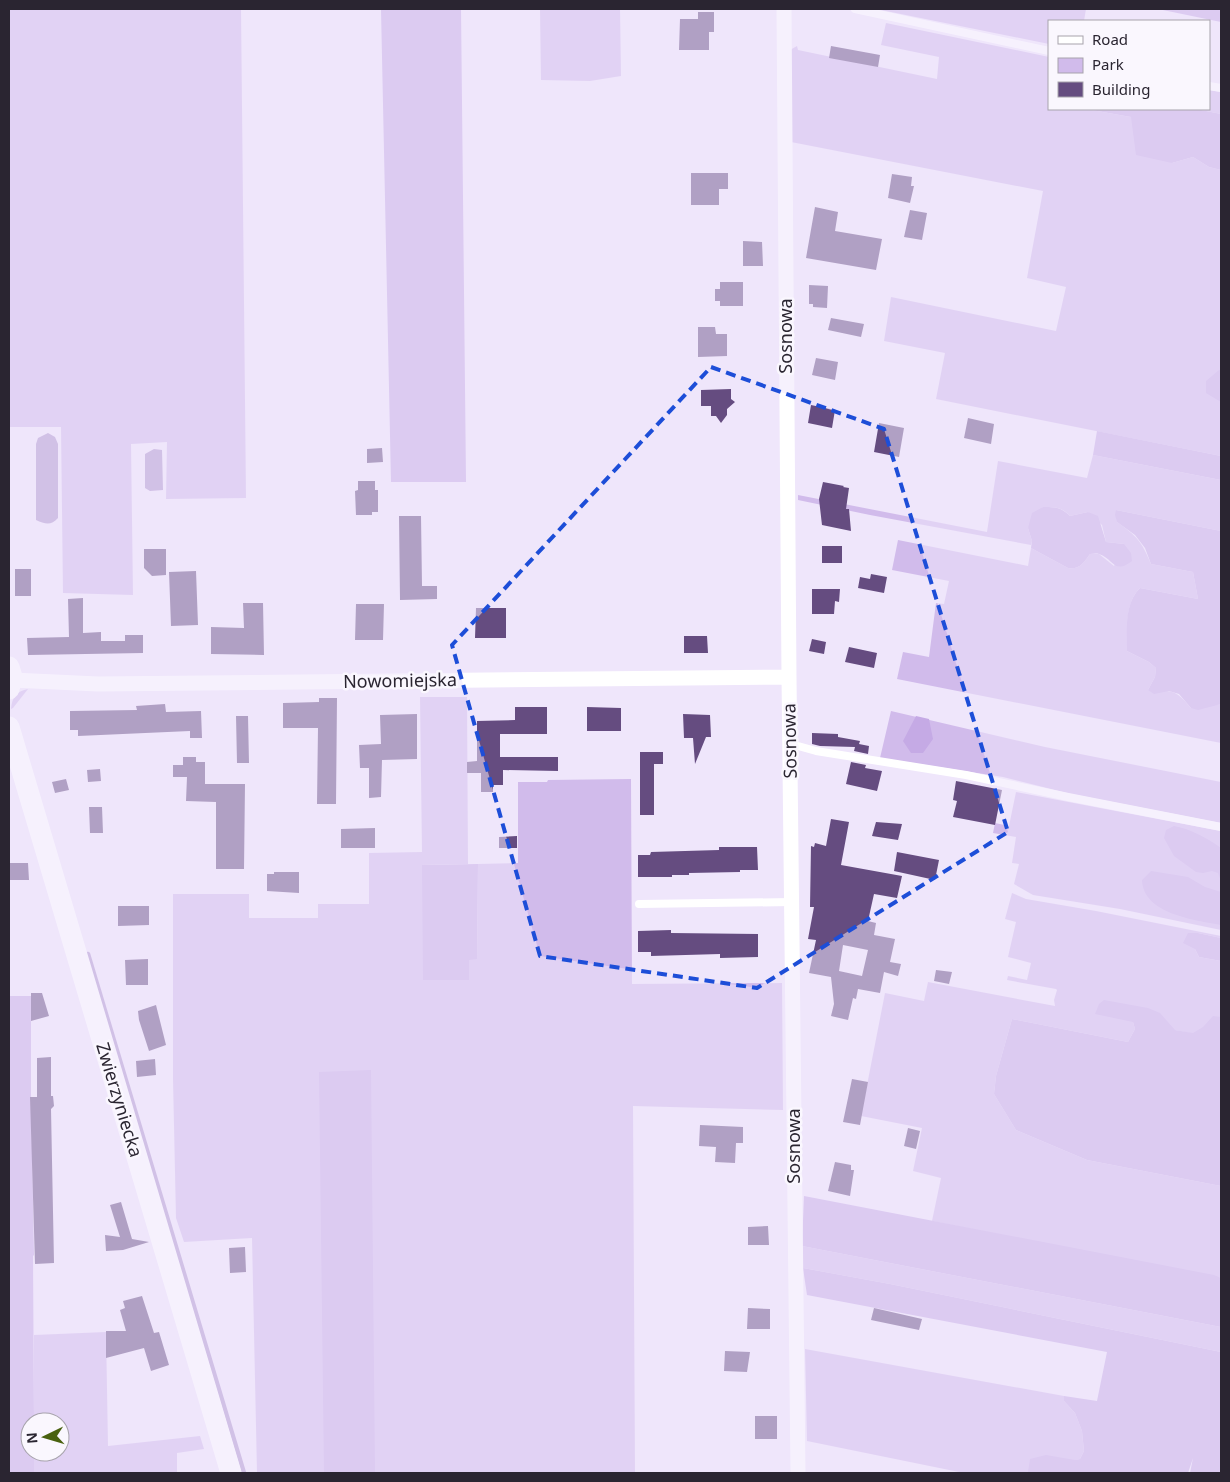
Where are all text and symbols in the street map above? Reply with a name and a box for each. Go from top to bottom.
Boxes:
legend [1048,20,1210,110]
text: Road [1092,29,1128,49]
text: Park [1092,54,1124,74]
text: Building [1092,79,1150,99]
street label: Sosnowa [773,298,797,374]
street label: Nowomiejska [343,667,457,693]
street label: Sosnowa [776,703,802,779]
street label: Zwierzyniecka [91,1039,149,1160]
street label: Sosnowa [781,1108,805,1184]
north arrow [20,1412,70,1462]
text: N [22,1432,42,1445]

